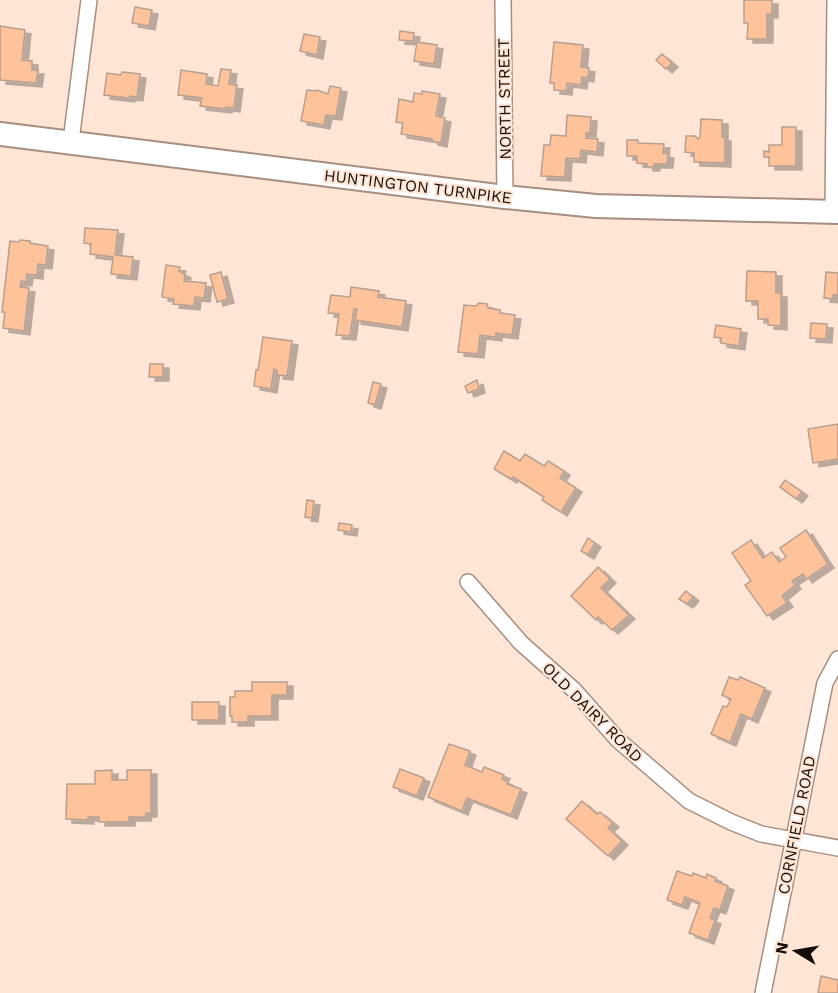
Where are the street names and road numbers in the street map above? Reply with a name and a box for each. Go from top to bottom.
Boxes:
street label: NORTH STREET [494,38,515,160]
street label: HUNTINGTON TURNPIKE [323,166,513,207]
street label: OLD DAIRY ROAD [539,658,647,766]
street label: CORNFIELD ROAD [774,754,819,896]

